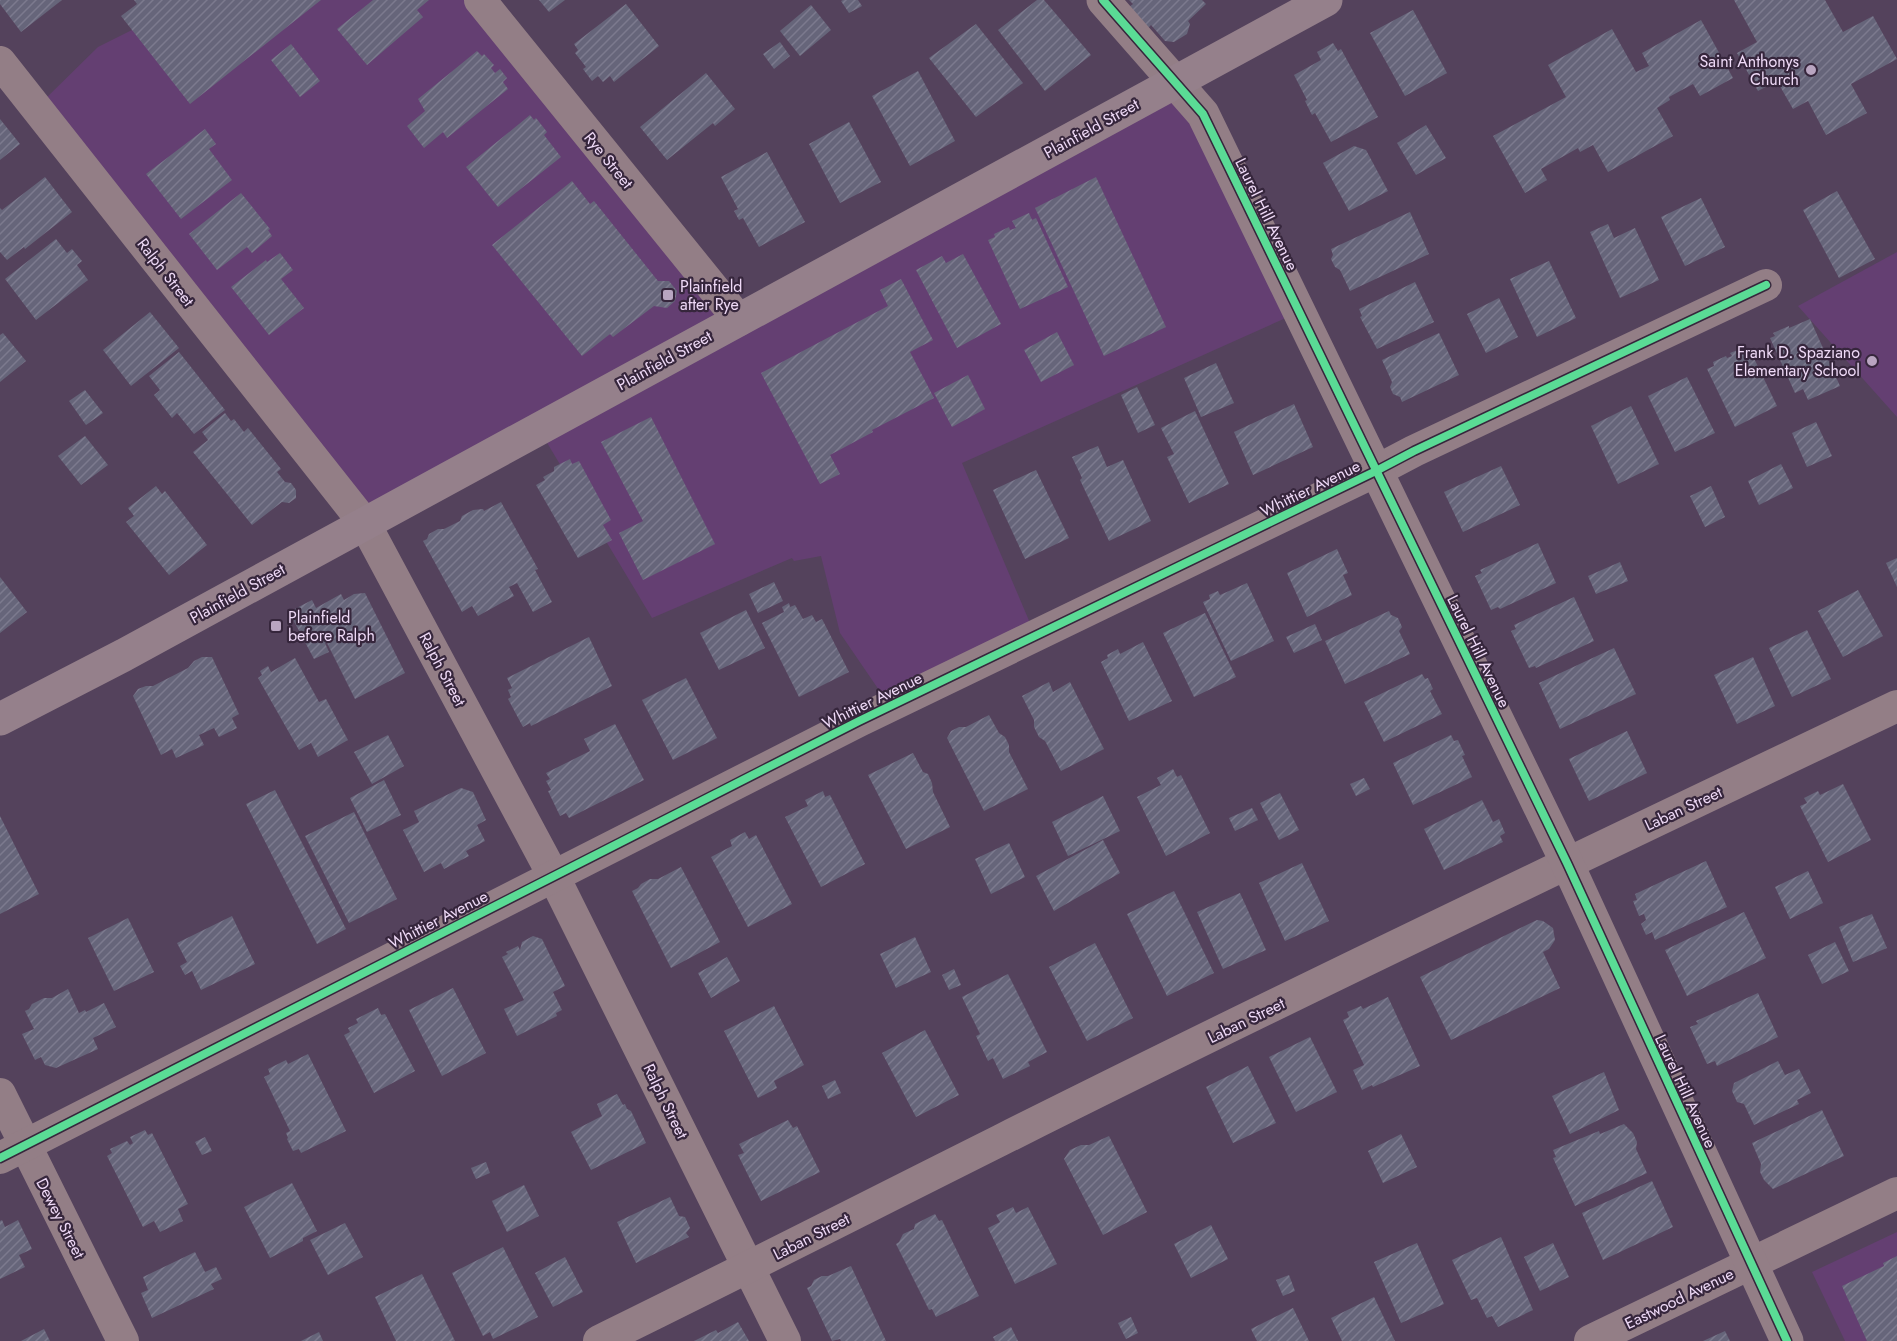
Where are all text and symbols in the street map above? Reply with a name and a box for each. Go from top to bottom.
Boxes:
place label: Saint Anthonys Church [1700,50,1799,91]
marker: Saint Anthonys Church [1804,63,1818,77]
street label: Plainfield Street [1040,93,1143,164]
street label: Rye Street [579,127,639,194]
street label: Laurel Hill Avenue [1229,154,1304,274]
street label: Ralph Street [132,233,200,311]
place label: Plainfield after Rye [680,275,742,316]
marker: Plainfield after Rye [661,288,675,302]
street label: Plainfield Street [613,325,716,396]
place label: Frank D. Spaziano Elementary School [1735,341,1860,382]
marker: Frank D. Spaziano Elementary School [1865,354,1879,368]
street label: Whittier Avenue [1256,454,1364,523]
street label: Plainfield Street [186,558,289,629]
street label: Laurel Hill Avenue [1441,591,1516,711]
place label: Plainfield before Ralph [288,606,375,647]
marker: Plainfield before Ralph [269,619,283,633]
street label: Ralph Street [413,628,472,710]
street label: Whittier Avenue [818,666,926,735]
street label: Laban Street [1641,780,1726,836]
street label: Whittier Avenue [385,885,492,954]
street label: Laban Street [1204,992,1289,1049]
street label: Laurel Hill Avenue [1649,1031,1722,1152]
street label: Ralph Street [637,1060,694,1143]
street label: Dewey Street [30,1174,91,1263]
street label: Laban Street [769,1207,854,1266]
street label: Eastwood Avenue [1621,1262,1738,1335]

